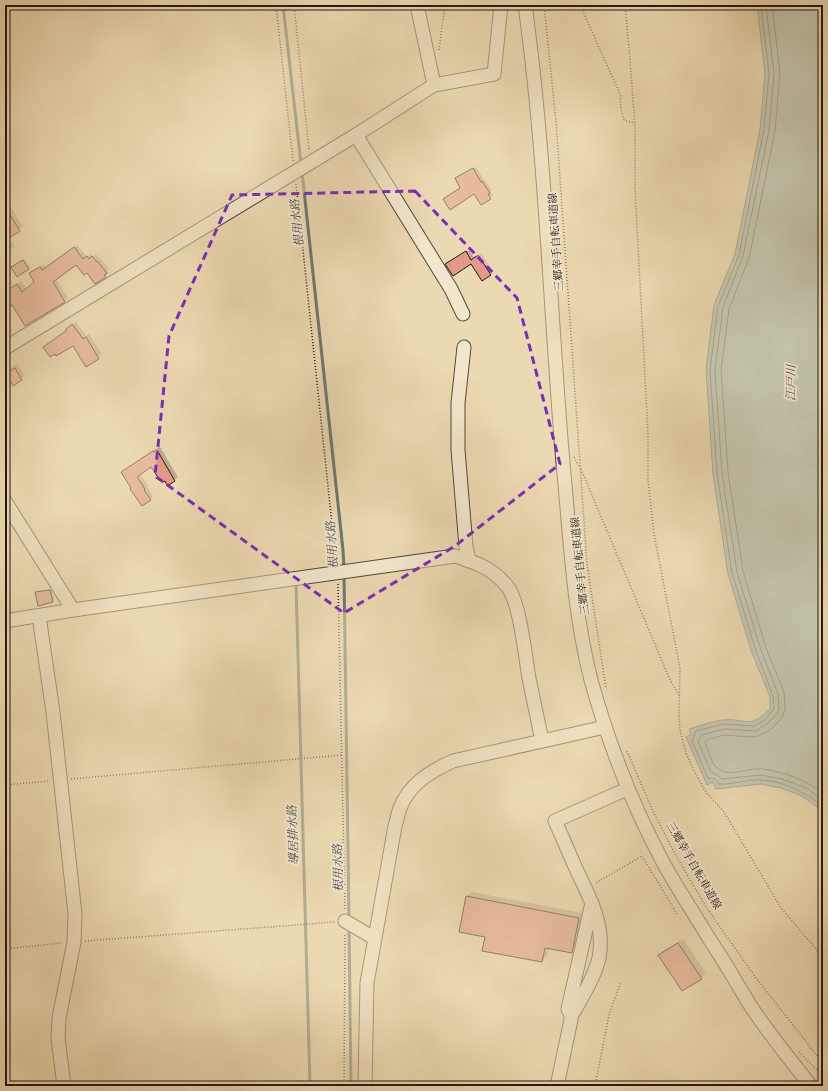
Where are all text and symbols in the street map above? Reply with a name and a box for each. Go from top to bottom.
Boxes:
street label: 三郷幸手自転車道線 [546,192,566,292]
water label: 根用水路 [287,198,306,248]
water label: 江戸川 [785,363,798,401]
street label: 三郷幸手自転車道線 [568,516,592,616]
water label: 根用水路 [323,520,341,570]
water label: 導居排水路 [285,804,301,865]
street label: 三郷幸手自転車道線 [663,819,724,912]
water label: 根用水路 [331,843,345,892]

